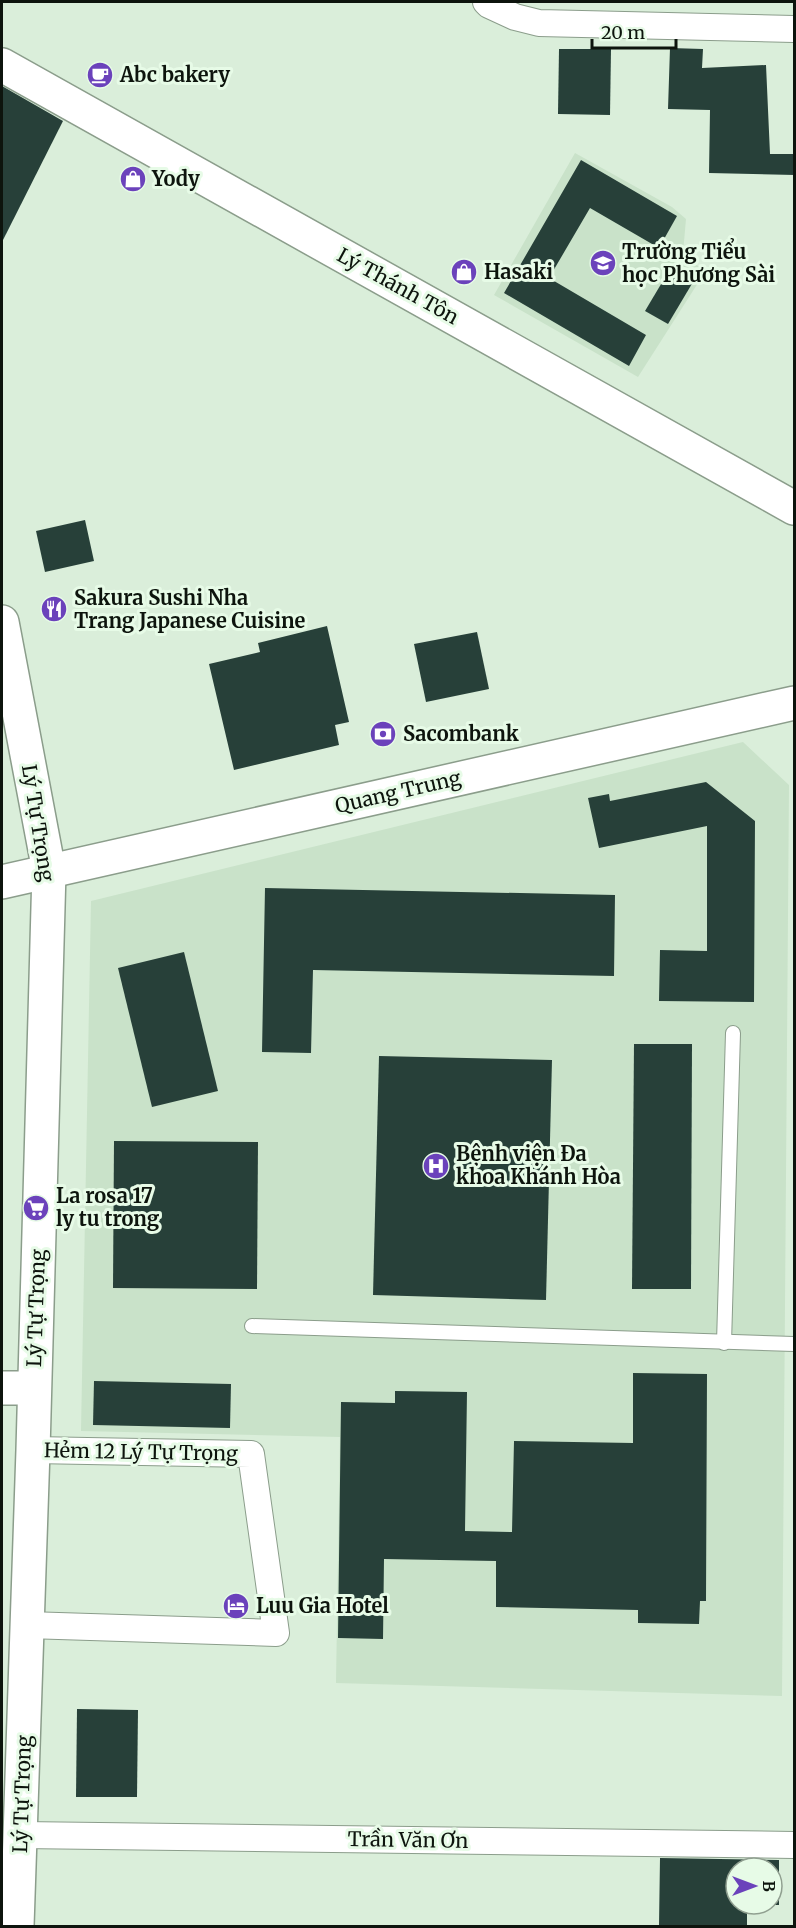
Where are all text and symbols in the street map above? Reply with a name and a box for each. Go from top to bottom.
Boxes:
scale bar [592,12,676,50]
text: 20 m [601,21,645,44]
cafe icon: Abc bakery [85,60,115,90]
place label: Abc bakery [119,62,230,87]
shop icon: Yody [118,164,148,194]
place label: Yody [151,166,200,191]
place label: Trường Tiểu học Phương Sài [622,237,775,287]
street label: Lý Thánh Tôn [333,242,463,329]
school or university icon: Trường Tiểu học Phương Sài [588,248,618,278]
shop icon: Hasaki [449,257,479,287]
place label: Hasaki [484,259,553,284]
place label: Sakura Sushi Nha Trang Japanese Cuisine [74,585,306,633]
restaurant icon: Sakura Sushi Nha Trang Japanese Cuisine [39,594,69,624]
bank icon: Sacombank [368,719,398,749]
place label: Sacombank [403,721,519,746]
street label: Lý Tự Trọng [17,763,60,883]
street label: Quang Trung [333,765,463,818]
place label: Bệnh viện Đa khoa Khánh Hòa [456,1141,621,1189]
hospital icon: Bệnh viện Đa khoa Khánh Hòa [421,1151,451,1181]
place label: La rosa 17 ly tu trong [56,1183,160,1231]
supermarket icon: La rosa 17 ly tu trong [21,1193,51,1223]
street label: Lý Tự Trọng [21,1249,50,1367]
street label: Hẻm 12 Lý Tự Trọng [44,1437,238,1466]
hotel icon: Luu Gia Hotel [221,1591,251,1621]
place label: Luu Gia Hotel [256,1593,389,1618]
street label: Lý Tự Trọng [7,1735,36,1853]
street label: Trần Văn Ơn [347,1826,469,1853]
north arrow [724,1856,784,1916]
text: B [759,1880,779,1892]

